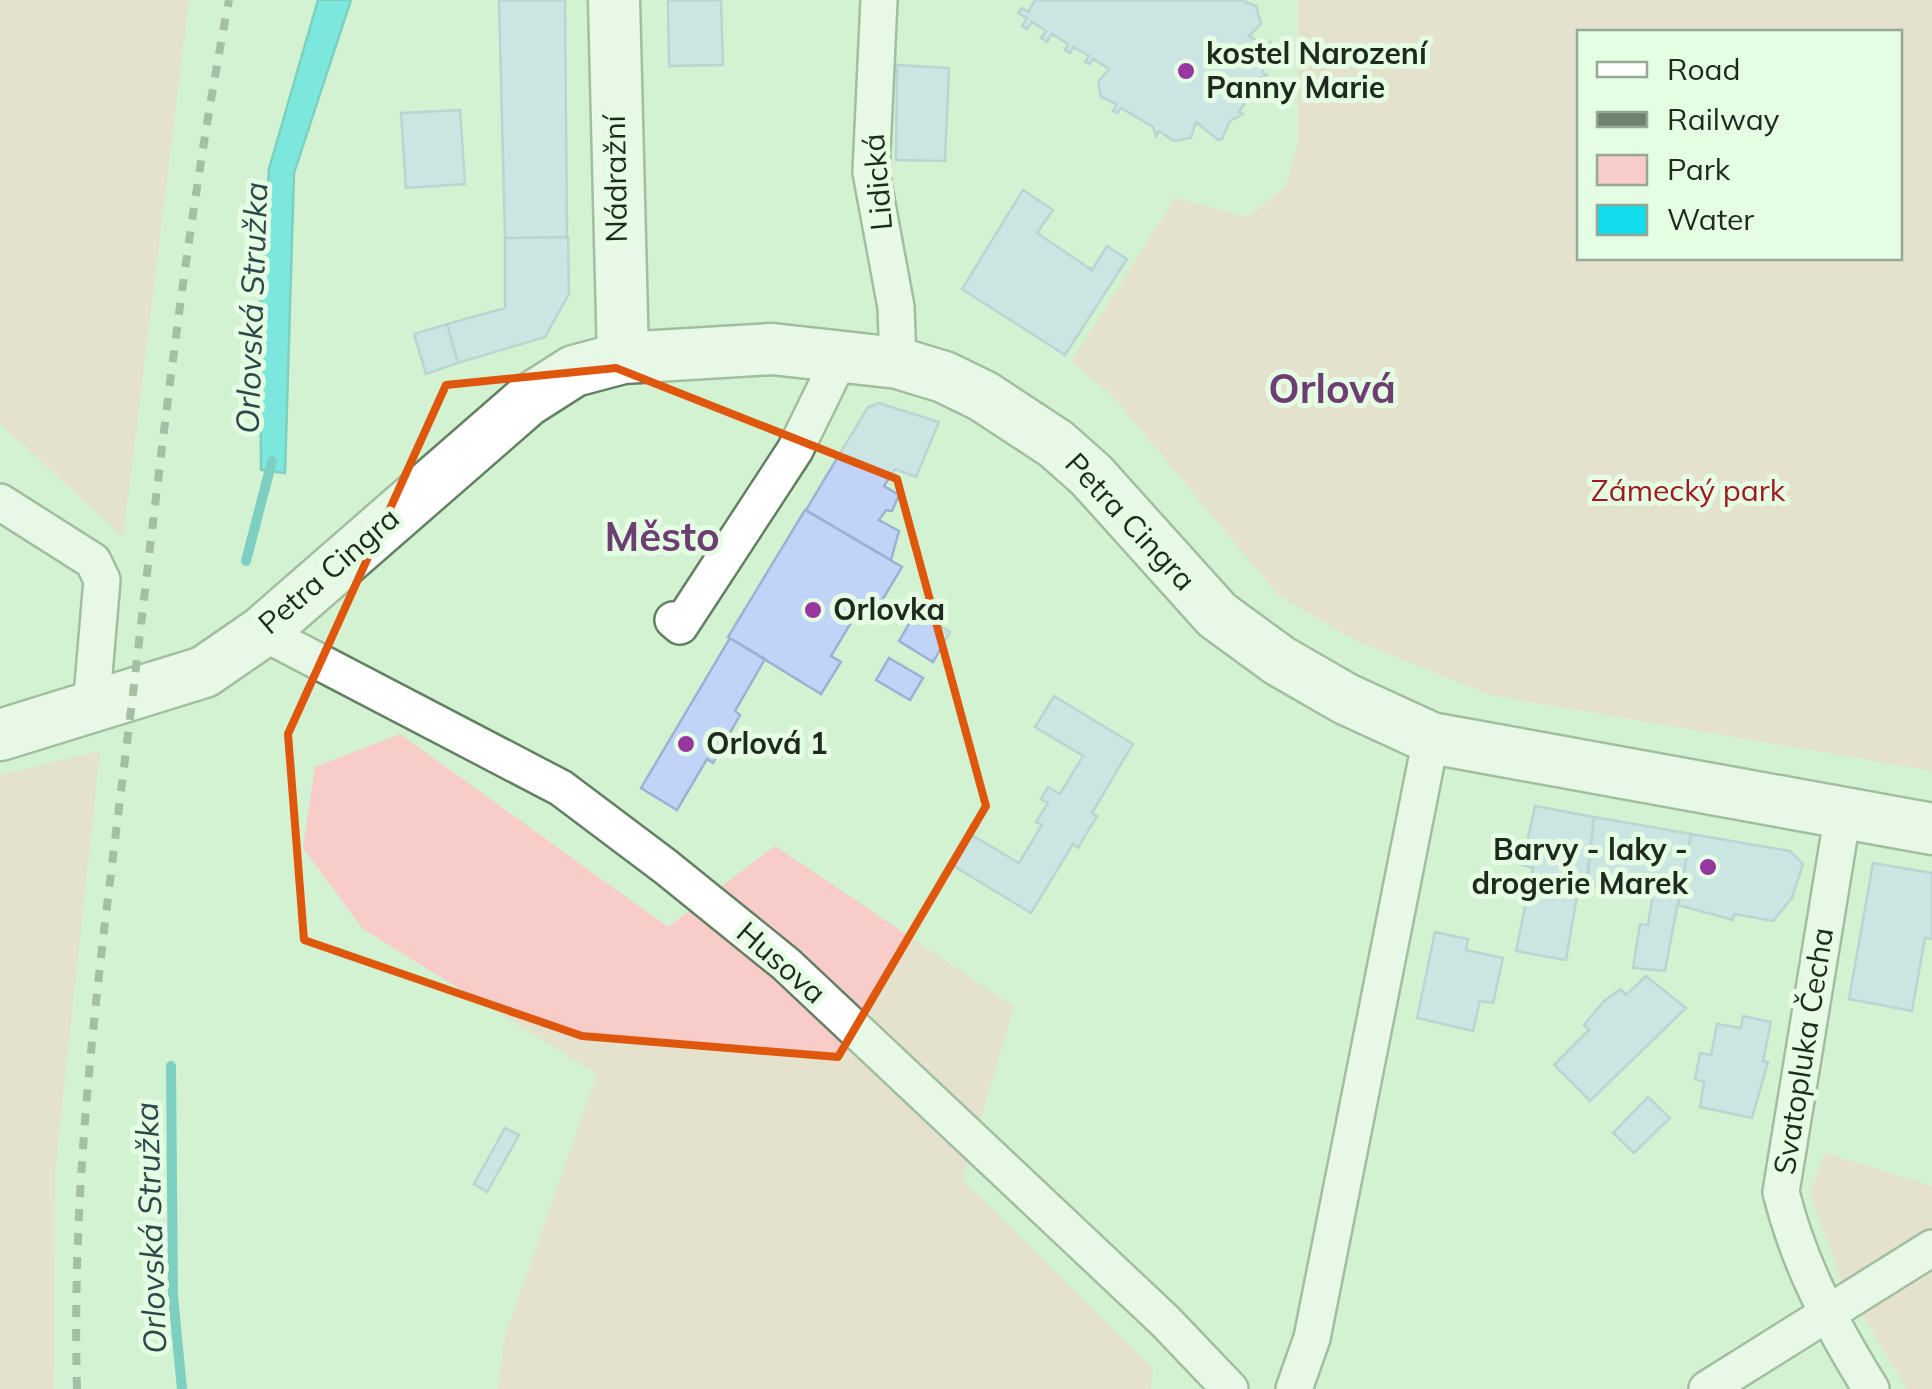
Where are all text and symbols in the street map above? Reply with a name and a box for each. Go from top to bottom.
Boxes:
legend [1577,30,1902,260]
place label: kostel Narození Panny Marie [1206,34,1429,106]
text: Road [1667,50,1741,88]
marker: kostel Narození Panny Marie [1175,60,1197,82]
text: Railway [1667,100,1780,138]
street label: Nádražní [595,113,635,243]
street label: Lidická [854,132,900,232]
text: Park [1667,150,1731,188]
water label: Orlovská Stružka [227,181,275,435]
text: Water [1667,200,1754,238]
district label: Orlová [1268,363,1396,413]
street label: Petra Cingra [1057,445,1204,598]
park label: Zámecký park [1591,471,1786,509]
street label: Petra Cingra [250,499,407,642]
district label: Město [604,511,720,561]
place label: Orlovka [833,590,945,628]
marker: Orlovka [802,599,824,621]
place label: Orlová 1 [706,724,828,762]
marker: Orlová 1 [675,733,697,755]
place label: Barvy - laky - drogerie Marek [1471,830,1689,902]
marker: Barvy - laky - drogerie Marek [1697,856,1719,878]
street label: Husova [729,913,834,1011]
street label: Svatopluka Čecha [1765,925,1841,1177]
water label: Orlovská Stružka [126,1101,174,1355]

